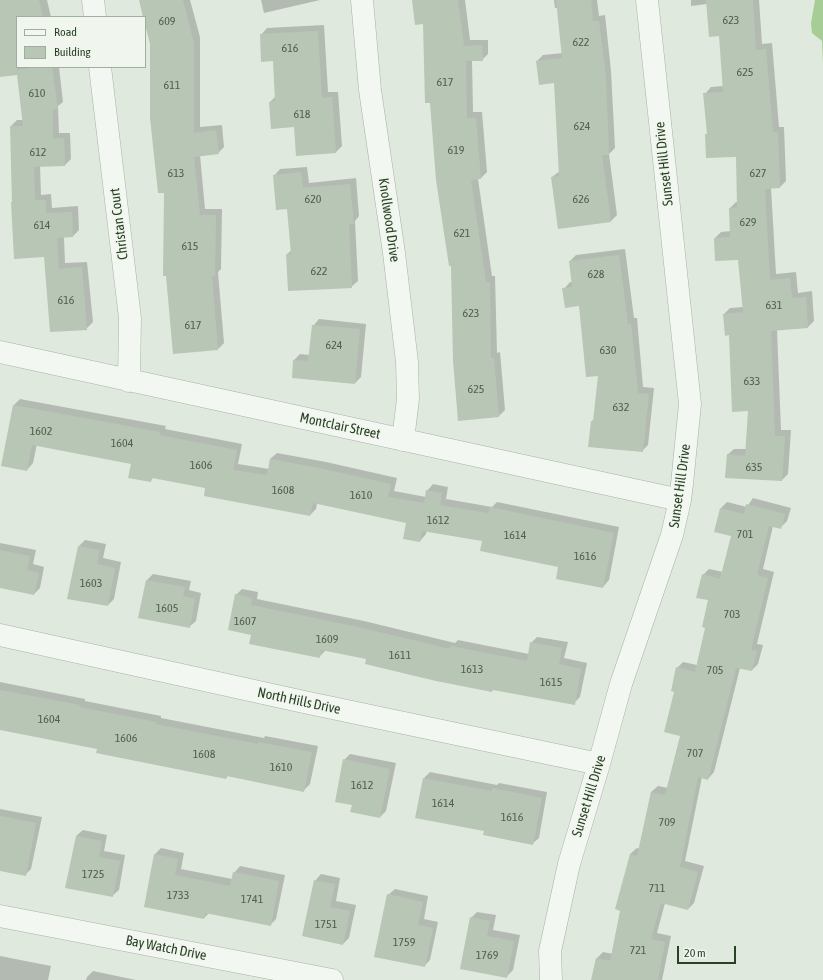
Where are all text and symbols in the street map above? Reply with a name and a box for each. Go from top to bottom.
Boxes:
house number: 623 [723,13,739,27]
house number: 609 [159,14,175,28]
legend [16,16,146,68]
text: Road [54,25,77,39]
house number: 622 [573,35,589,49]
house number: 616 [282,41,298,55]
text: Building [54,45,91,59]
house number: 625 [737,65,753,79]
house number: 617 [437,75,453,89]
house number: 611 [164,78,180,92]
house number: 610 [29,86,45,100]
house number: 618 [294,107,310,121]
house number: 624 [574,119,590,133]
street label: Sunset Hill Drive [651,121,677,207]
house number: 619 [448,143,464,157]
house number: 612 [30,145,46,159]
house number: 613 [168,166,184,180]
house number: 627 [750,166,766,180]
street label: Knollwood Drive [375,177,403,263]
street label: Christan Court [106,187,132,261]
house number: 620 [305,192,321,206]
house number: 626 [573,192,589,206]
house number: 629 [740,215,756,229]
house number: 614 [34,218,50,232]
house number: 621 [454,226,470,240]
house number: 615 [182,239,198,253]
house number: 622 [311,264,327,278]
house number: 628 [588,267,604,281]
house number: 616 [58,293,74,307]
house number: 631 [766,298,782,312]
house number: 623 [463,306,479,320]
house number: 617 [185,318,201,332]
house number: 624 [326,338,342,352]
house number: 630 [600,343,616,357]
house number: 633 [744,374,760,388]
house number: 625 [468,382,484,396]
house number: 632 [613,400,629,414]
street label: Montclair Street [298,409,382,443]
house number: 1602 [30,424,52,438]
house number: 1604 [111,436,133,450]
street label: Sunset Hill Drive [666,443,694,529]
house number: 1606 [190,458,212,472]
house number: 635 [746,460,762,474]
house number: 1608 [272,483,294,497]
house number: 1610 [350,488,372,502]
house number: 1612 [427,513,449,527]
house number: 701 [737,527,753,541]
house number: 1614 [504,528,526,542]
house number: 1616 [574,549,596,563]
house number: 1603 [80,576,102,590]
house number: 1605 [156,601,178,615]
house number: 703 [724,607,740,621]
house number: 1607 [234,614,256,628]
house number: 1609 [316,632,338,646]
house number: 1611 [389,648,411,662]
house number: 1613 [461,662,483,676]
house number: 705 [707,663,723,677]
house number: 1615 [540,675,562,689]
street label: North Hills Drive [256,684,342,718]
house number: 1604 [38,712,60,726]
house number: 1606 [115,731,137,745]
house number: 707 [687,746,703,760]
house number: 1608 [193,747,215,761]
street label: Sunset Hill Drive [569,753,609,839]
house number: 1610 [270,760,292,774]
house number: 1612 [351,778,373,792]
house number: 1614 [432,796,454,810]
house number: 1616 [501,810,523,824]
house number: 709 [659,815,675,829]
house number: 1725 [82,867,104,881]
house number: 711 [649,881,665,895]
house number: 1733 [167,888,189,902]
house number: 1741 [241,892,263,906]
house number: 1751 [315,917,337,931]
street label: Bay Watch Drive [124,932,208,964]
house number: 1759 [393,935,415,949]
scale bar [679,938,738,964]
house number: 721 [630,943,646,957]
text: 20 m [684,946,706,960]
house number: 1769 [476,948,498,962]

